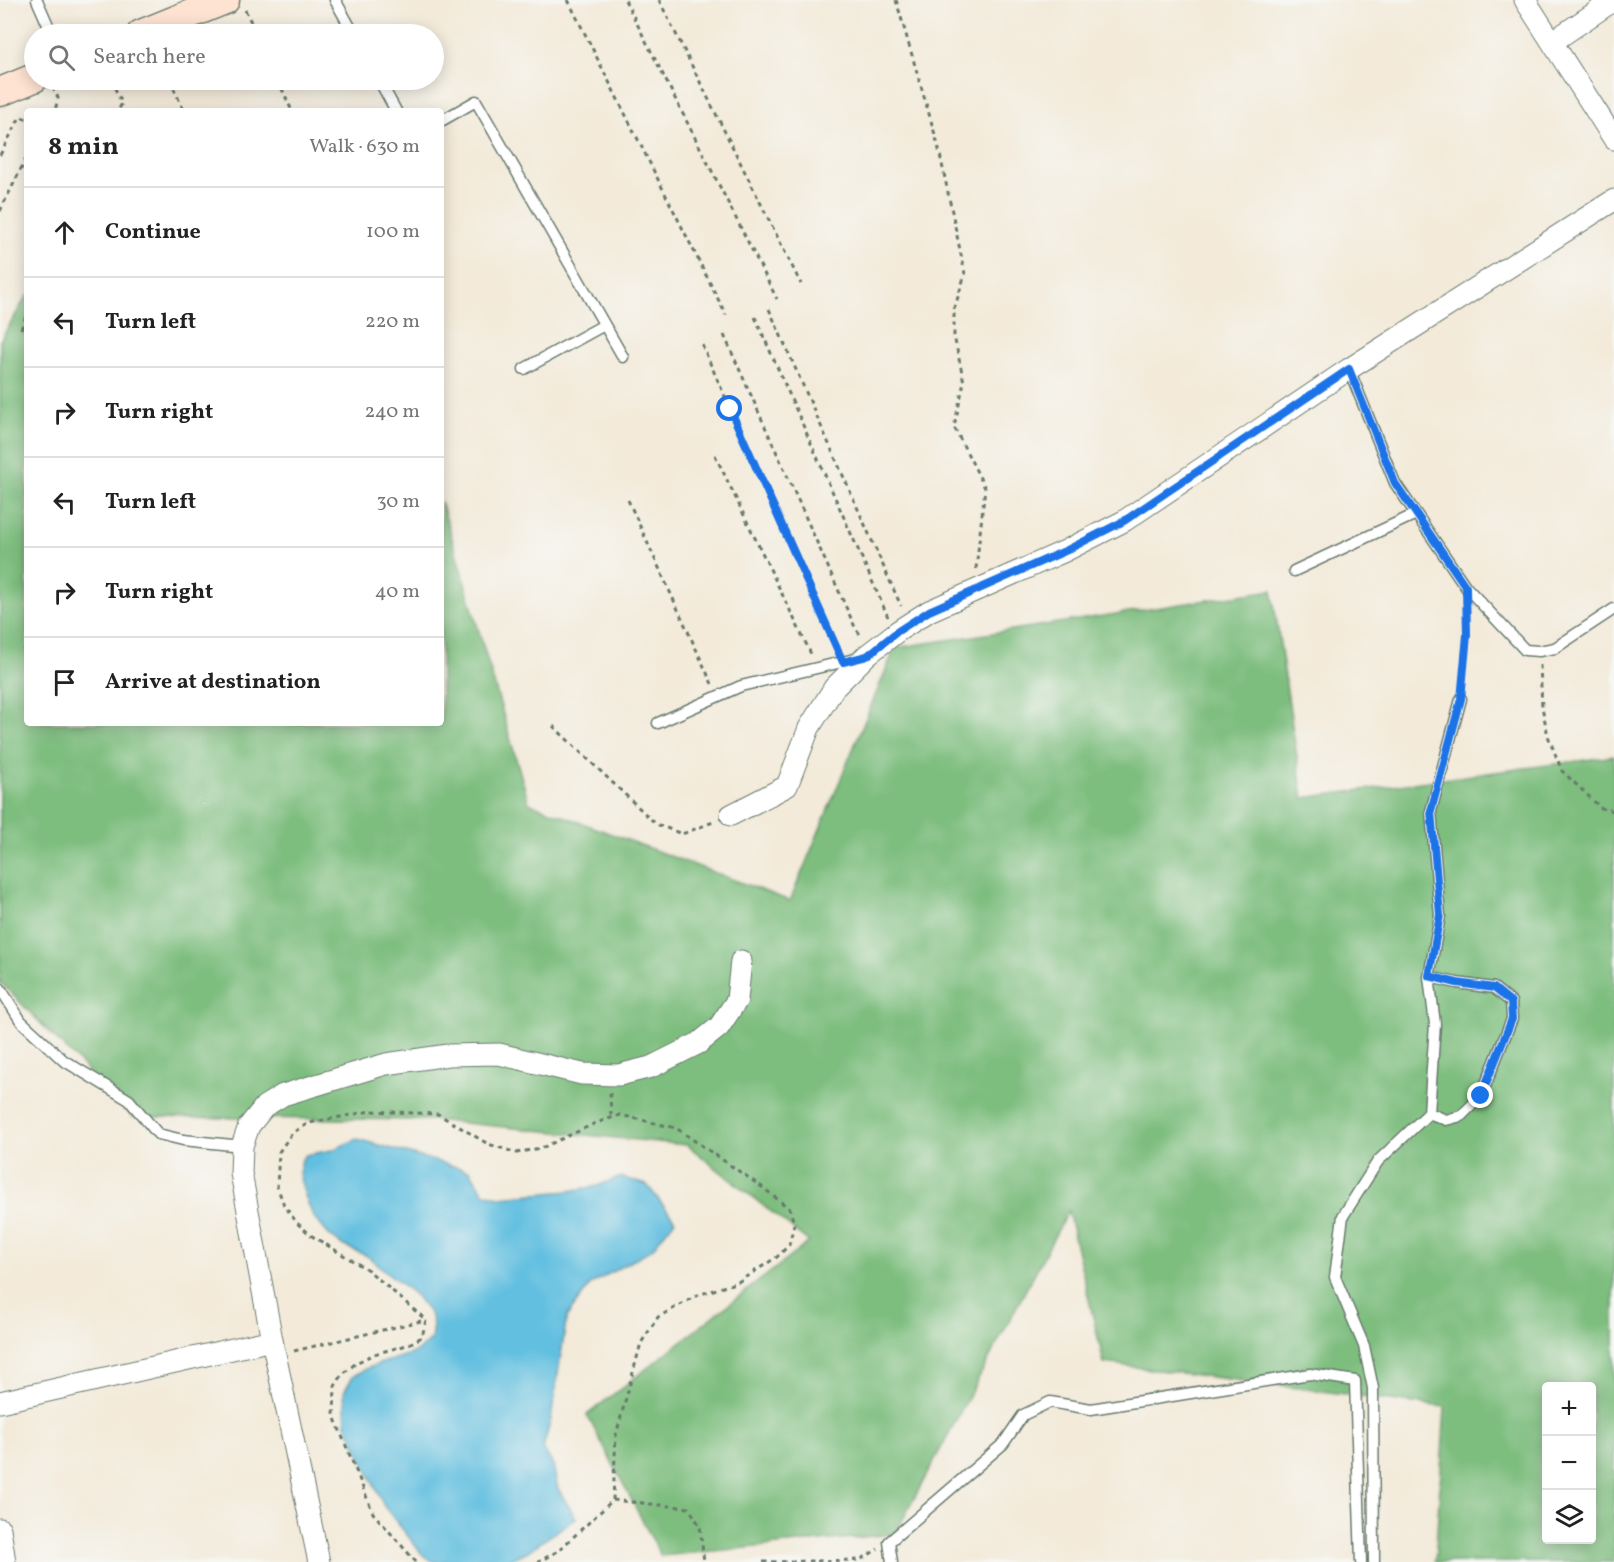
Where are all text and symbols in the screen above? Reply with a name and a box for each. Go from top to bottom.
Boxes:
search box [24,24,444,90]
icon: search [45,41,78,74]
text: Search here [93,42,206,73]
text: 8 min [48,129,119,165]
text: Walk · 630 m [309,133,420,161]
icon: ahead [48,216,81,249]
text: Continue [105,217,201,248]
text: 100 m [366,218,420,246]
icon: left [48,306,81,339]
text: Turn left [105,307,196,338]
text: 220 m [365,308,420,336]
route start [716,395,742,421]
icon: right [48,396,81,429]
text: Turn right [105,397,213,428]
text: 240 m [365,398,420,426]
icon: left [48,486,81,519]
text: Turn left [105,487,196,518]
text: 30 m [376,488,420,516]
icon: right [48,576,81,609]
text: Turn right [105,577,213,608]
text: 40 m [375,578,420,606]
icon: arrive [48,666,81,699]
text: Arrive at destination [105,667,321,698]
route end [1467,1082,1493,1108]
map controls [1542,1382,1596,1544]
button: + [1542,1382,1596,1436]
button: − [1542,1436,1596,1490]
button: layers [1542,1490,1596,1544]

